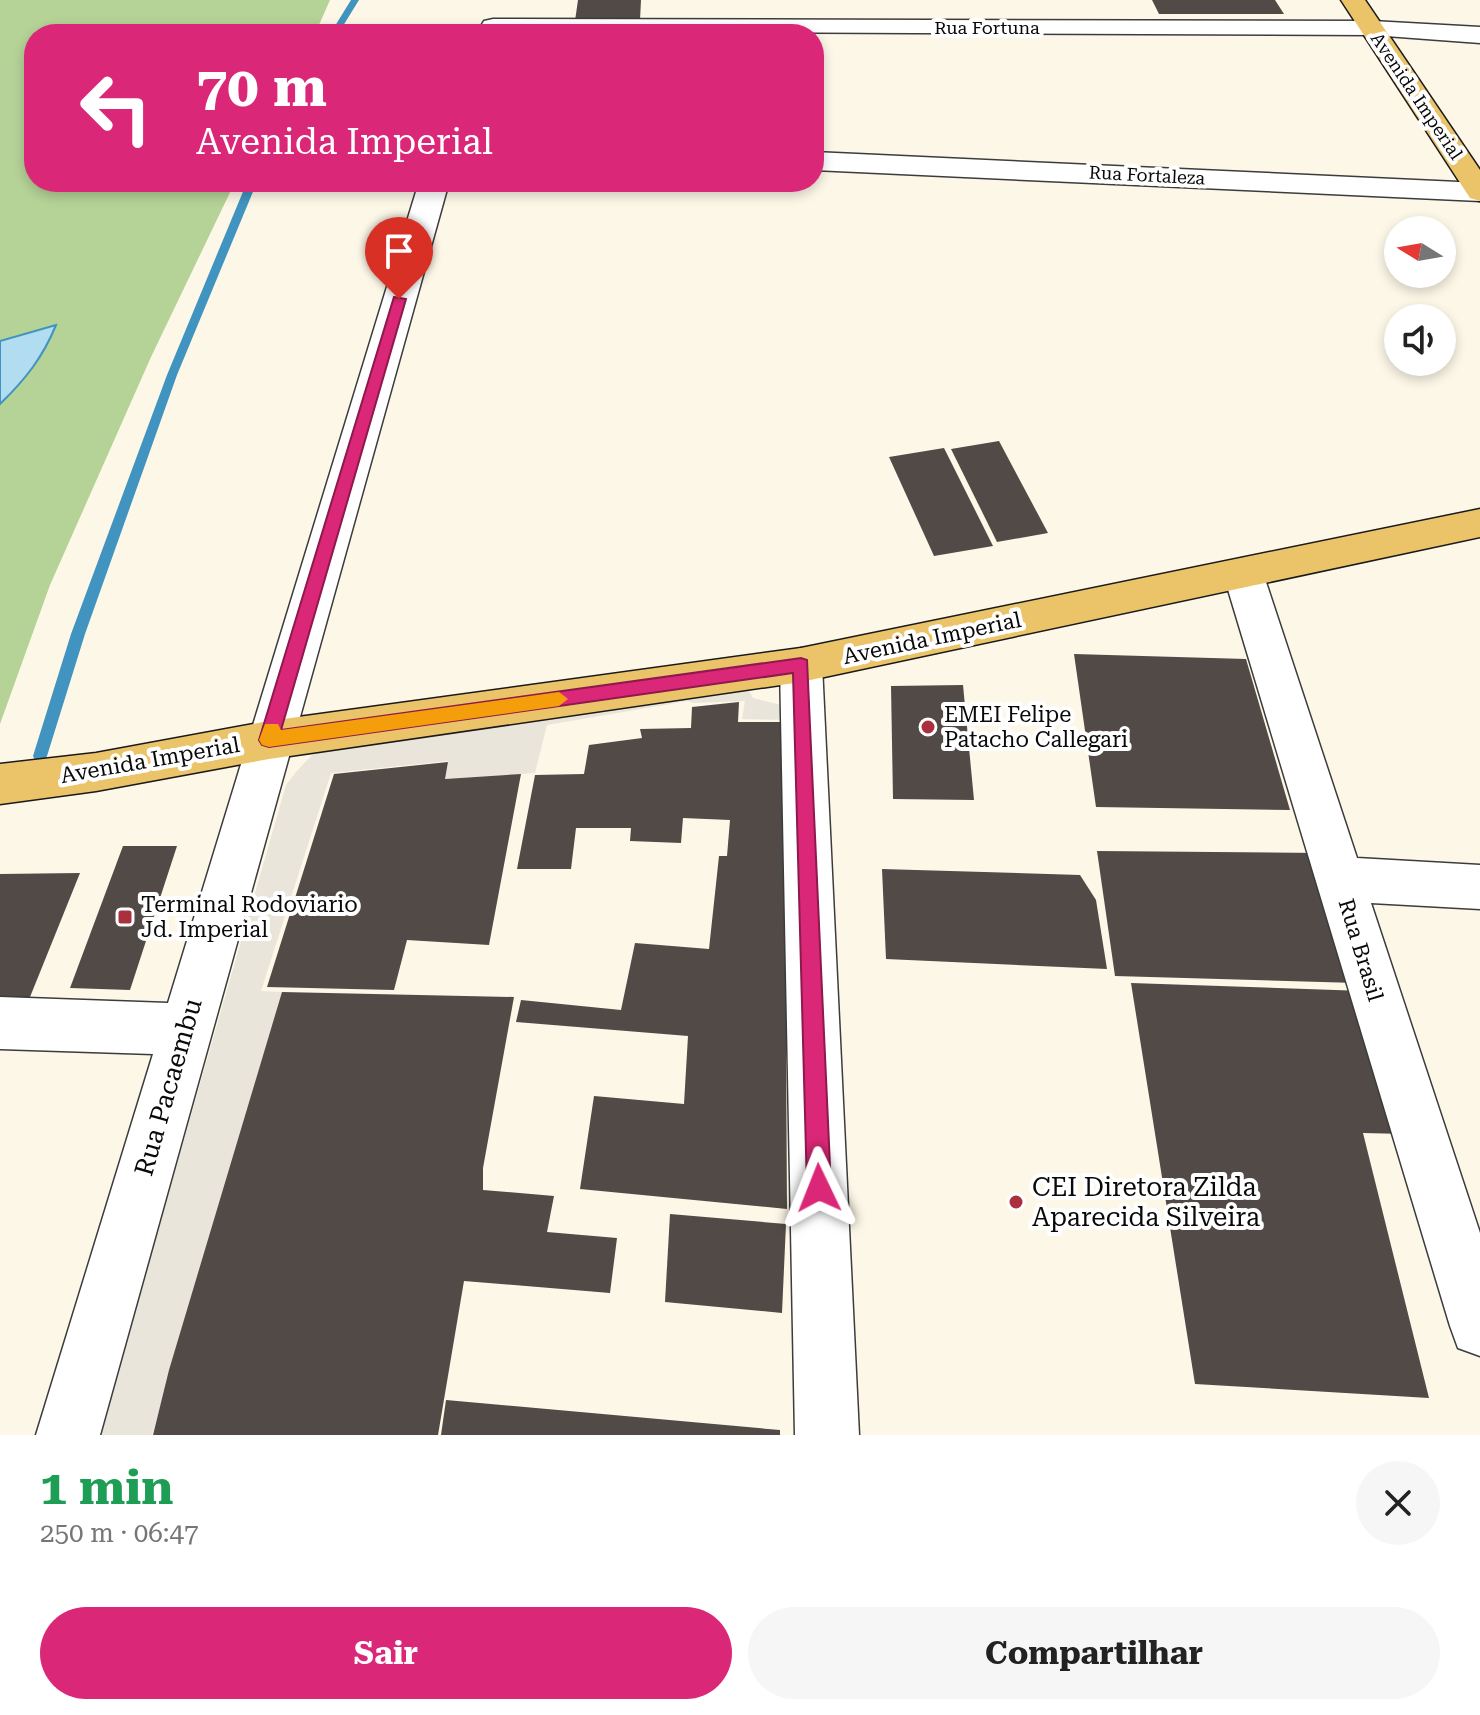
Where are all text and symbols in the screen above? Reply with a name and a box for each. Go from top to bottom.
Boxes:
street label: Rua Fortuna [934,17,1040,38]
street label: Avenida Imperial [1367,29,1467,164]
text: 70 m [196,54,327,120]
icon: left [64,56,168,160]
text: Avenida Imperial [196,121,493,163]
street label: Rua Fortaleza [1088,161,1206,189]
north arrow [1384,216,1456,288]
map controls [1384,216,1456,376]
pin [365,217,433,299]
icon: arrive [377,229,421,273]
button: sound [1384,304,1456,376]
street label: Avenida Imperial [841,607,1024,669]
place label: EMEI Felipe Patacho Callegari [944,702,1128,752]
marker: EMEI Felipe Patacho Callegari [919,718,937,736]
street label: Avenida Imperial [58,732,242,788]
place label: Terminal Rodoviario Jd. Imperial [141,892,358,942]
street label: Rua Brasil [1334,896,1388,1004]
marker: Terminal Rodoviario Jd. Imperial [116,908,134,926]
street label: Rua Pacaembu [128,995,208,1179]
position arrow [777,1146,861,1230]
place label: CEI Diretora Zilda Aparecida Silveira [1032,1172,1260,1232]
marker: CEI Diretora Zilda Aparecida Silveira [1007,1193,1025,1211]
text: 1 min [40,1460,173,1516]
button: close [1356,1461,1440,1545]
text: 250 m · 06:47 [40,1518,199,1548]
button: Sair [40,1607,732,1699]
button: Compartilhar [748,1607,1440,1699]

